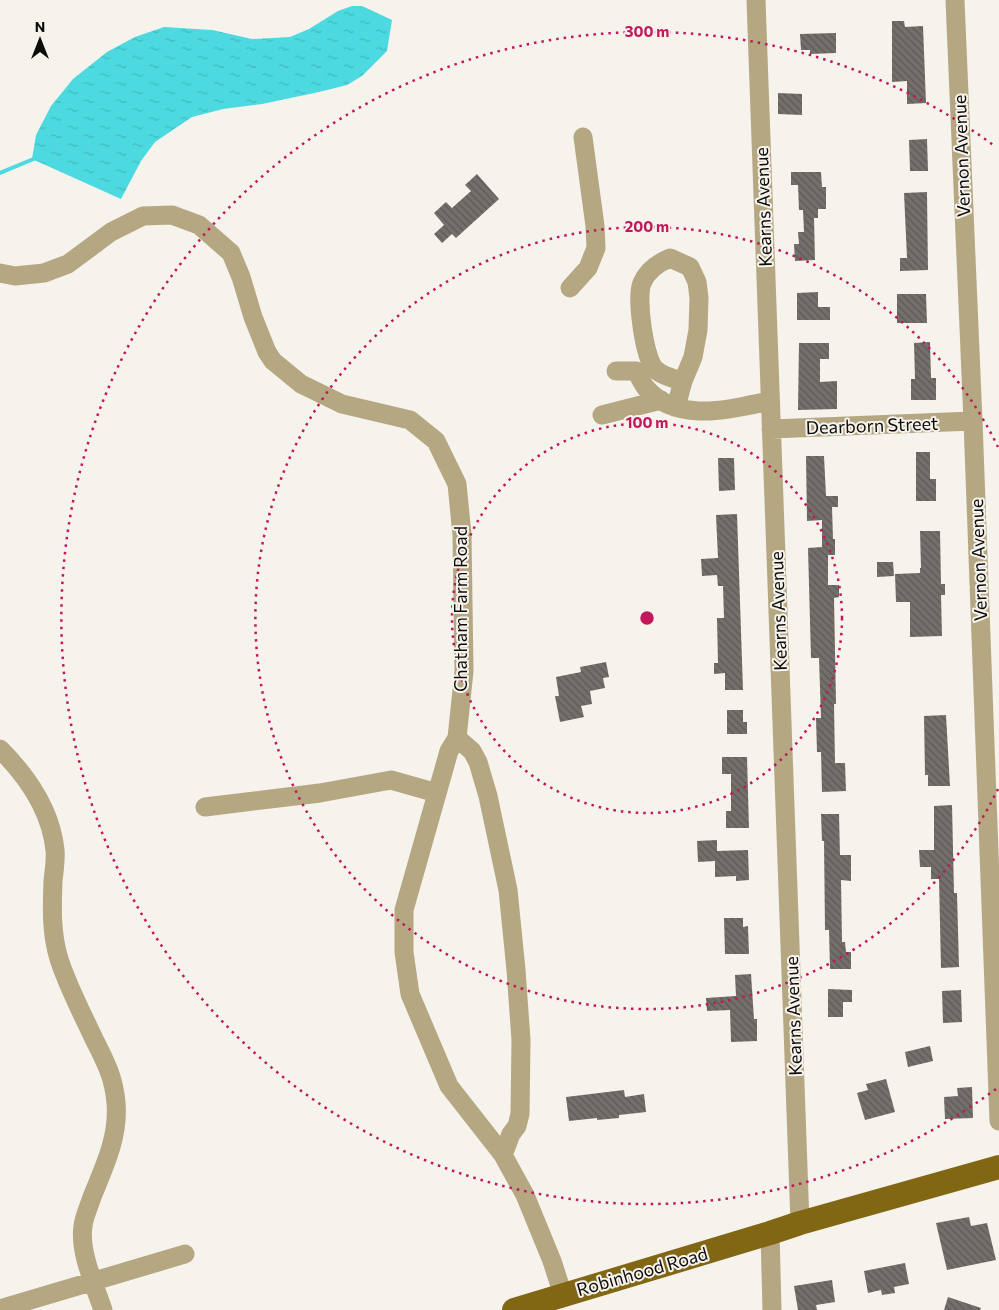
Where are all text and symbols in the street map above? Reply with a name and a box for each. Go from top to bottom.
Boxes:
north arrow [15,15,65,65]
text: N [35,18,45,35]
text: 300 m [625,22,669,40]
street label: Vernon Avenue [948,94,974,218]
street label: Kearns Avenue [750,147,776,267]
text: 200 m [625,217,669,235]
street label: Dearborn Street [805,412,939,438]
text: 100 m [626,413,668,431]
street label: Vernon Avenue [965,498,991,622]
street label: Chatham Farm Road [449,526,471,692]
street label: Kearns Avenue [765,551,791,671]
centre of rings [638,609,656,627]
street label: Kearns Avenue [780,956,806,1076]
street label: Robinhood Road [574,1242,710,1300]

